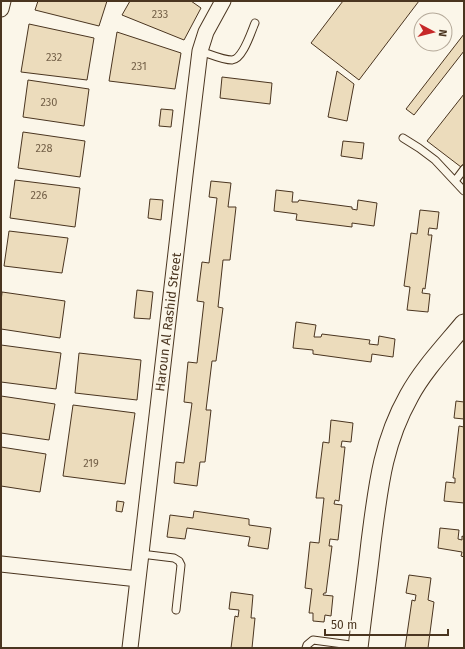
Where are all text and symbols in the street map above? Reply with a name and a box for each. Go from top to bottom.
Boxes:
house number: 233 [152,8,168,21]
north arrow [413,12,453,52]
text: N [436,29,449,38]
house number: 232 [46,51,62,64]
house number: 231 [131,60,147,73]
house number: 230 [40,96,58,109]
house number: 228 [36,142,52,155]
house number: 226 [31,189,48,202]
street label: Haroun Al Rashid Street [152,251,184,392]
house number: 219 [83,457,99,470]
scale bar [325,611,448,637]
text: 50 m [331,618,357,632]

